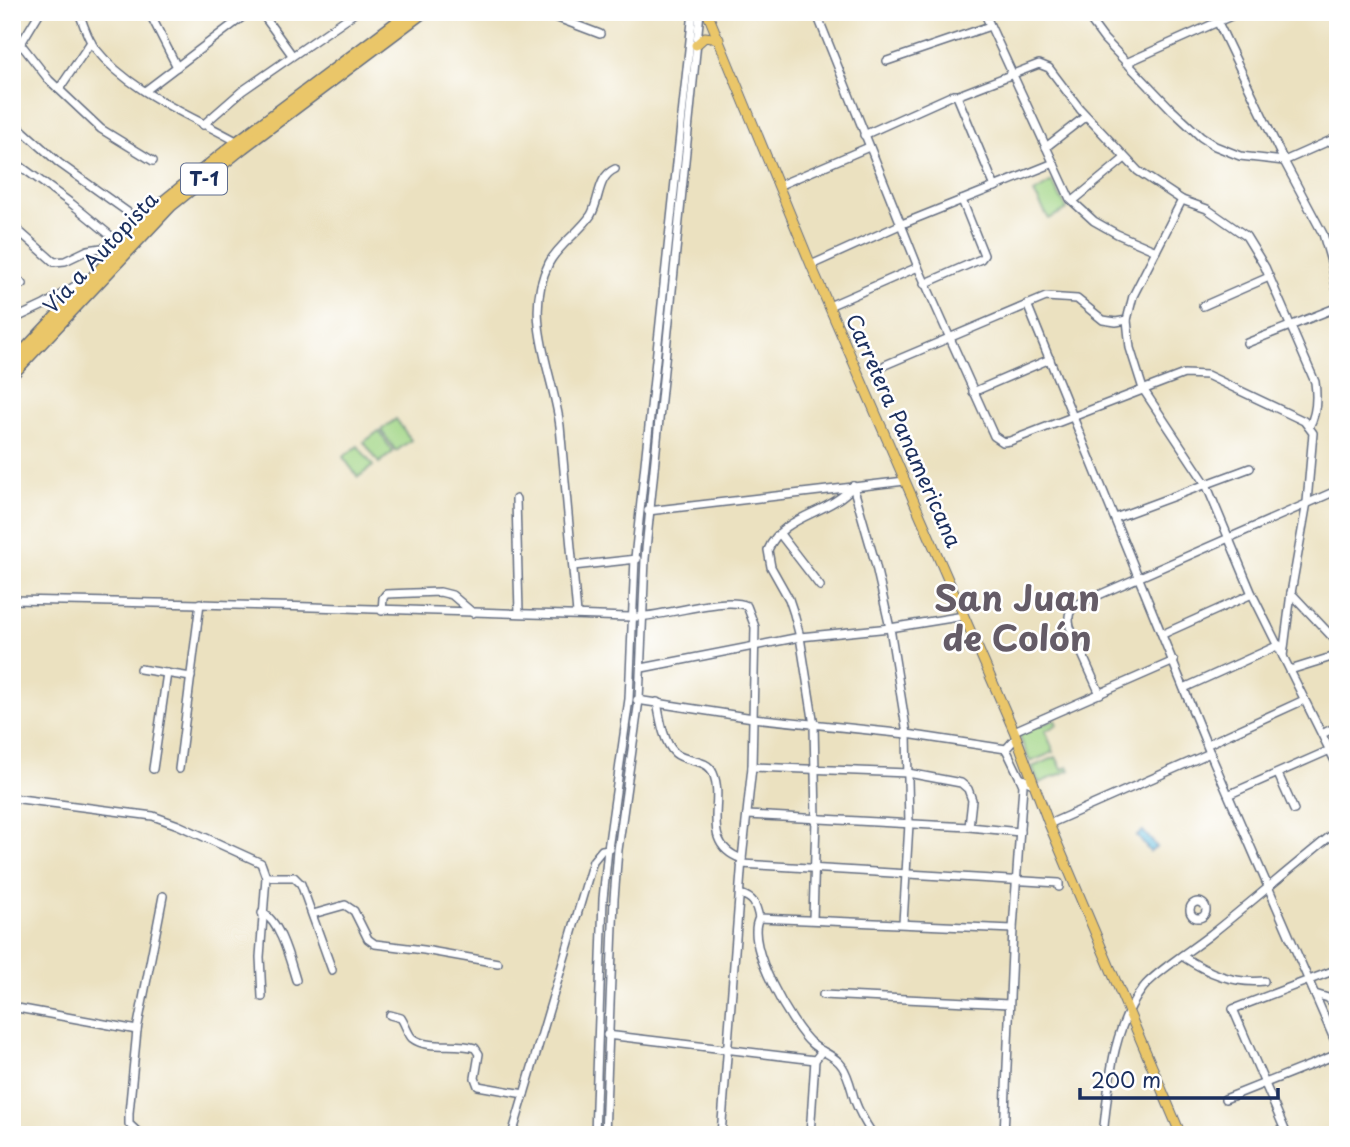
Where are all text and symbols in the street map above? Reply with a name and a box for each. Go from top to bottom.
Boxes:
road number: T-1 [181,164,227,195]
street label: Vía a Autopista [34,183,165,320]
street label: Carretera Panamericana [839,308,971,553]
district label: San Juan de Colón [934,570,1100,663]
scale bar [1080,1056,1278,1100]
text: 200 m [1091,1063,1161,1095]

